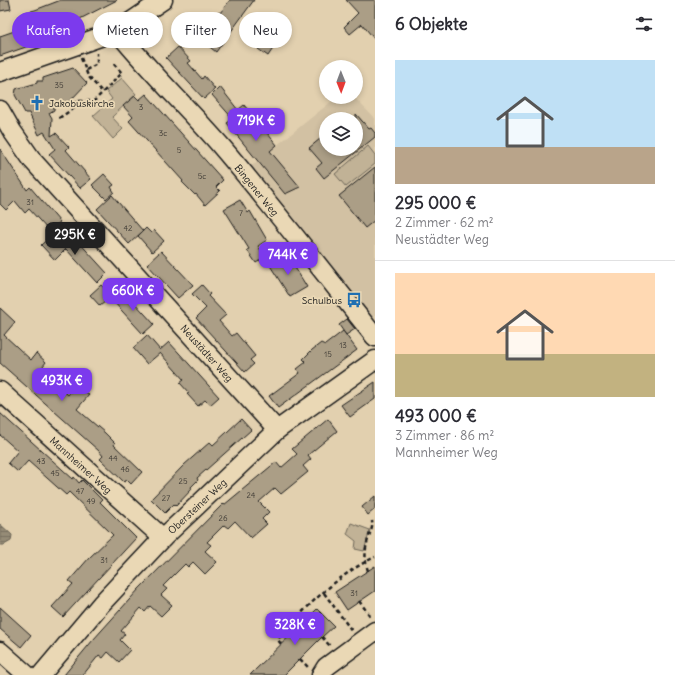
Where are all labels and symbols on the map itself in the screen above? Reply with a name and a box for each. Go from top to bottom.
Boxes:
north arrow [319,60,363,104]
house number: 35 [54,80,64,90]
church icon: Jakobuskirche [28,94,46,112]
place label: Jakobuskirche [49,97,114,110]
house number: 3 [139,102,144,112]
pin: 719K € [223,108,289,142]
house number: 3c [159,128,167,138]
house number: 5 [177,145,182,155]
street label: Bingener Weg [232,162,281,219]
house number: 5c [198,171,206,181]
house number: 31 [26,197,34,207]
house number: 7 [239,208,243,218]
pin: 295K € [42,222,108,256]
house number: 42 [123,223,133,233]
pin: 744K € [255,242,321,276]
pin: 660K € [100,278,166,312]
bus stop icon: Schulbus [345,291,363,309]
place label: Schulbus [302,294,342,307]
street label: Neustädter Weg [178,322,236,385]
house number: 13 [339,340,347,350]
house number: 15 [324,349,332,359]
pin: 493K € [29,368,95,402]
street label: Mannheimer Weg [47,434,114,497]
house number: 44 [108,453,118,463]
house number: 43 [36,456,46,466]
house number: 46 [120,464,130,474]
house number: 45 [50,468,60,478]
street label: Obersteiner Weg [165,476,229,537]
house number: 25 [179,476,188,486]
house number: 47 [76,486,84,496]
house number: 24 [247,490,256,500]
house number: 27 [162,493,170,503]
house number: 49 [86,496,96,506]
house number: 26 [219,513,228,523]
house number: 31 [100,555,108,565]
house number: 31 [350,588,358,598]
pin: 328K € [262,612,328,646]

